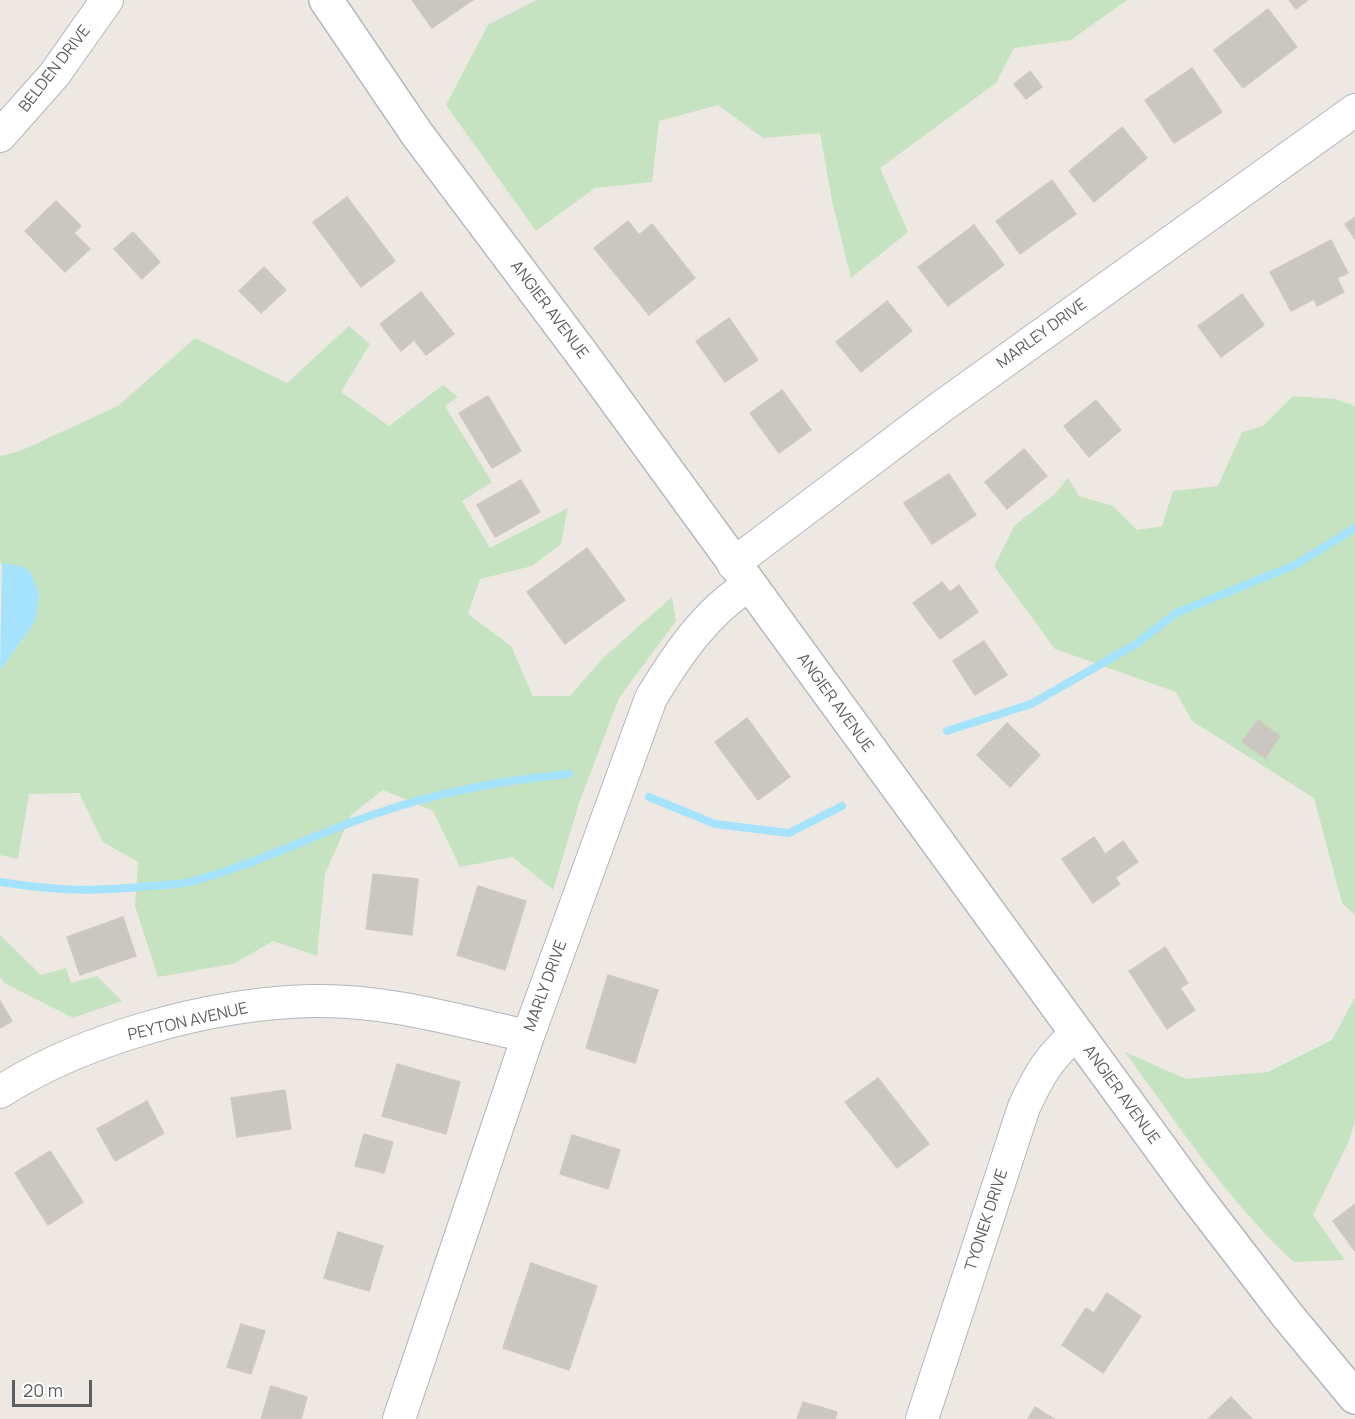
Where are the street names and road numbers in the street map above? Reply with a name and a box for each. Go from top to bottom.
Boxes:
street label: BELDEN DRIVE [15,22,95,116]
street label: ANGIER AVENUE [506,257,592,363]
street label: MARLEY DRIVE [993,295,1091,373]
street label: ANGIER AVENUE [793,650,877,756]
street label: MARLY DRIVE [521,938,571,1034]
street label: PEYTON AVENUE [126,999,250,1045]
street label: ANGIER AVENUE [1079,1042,1163,1148]
street label: TYONEK DRIVE [961,1167,1013,1273]

